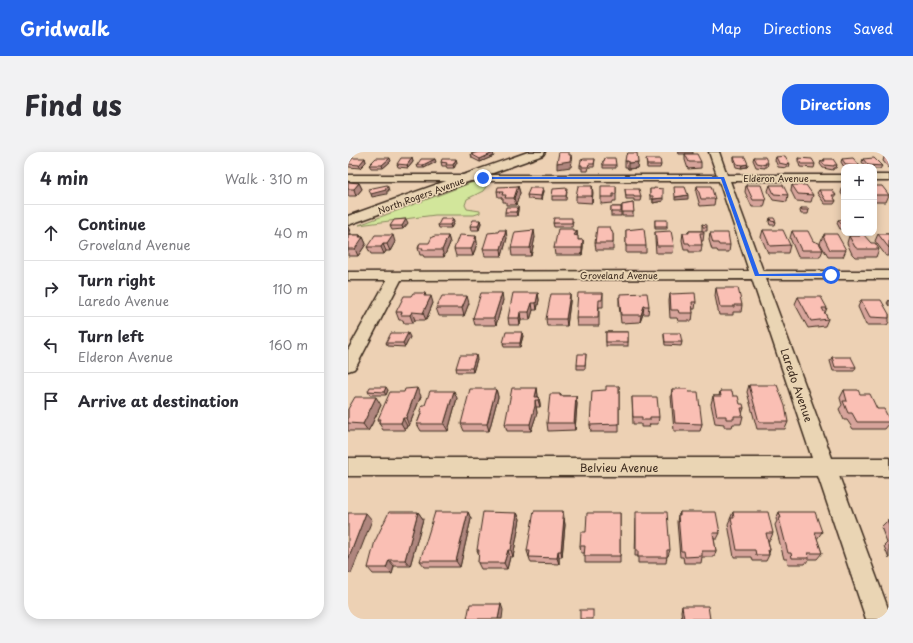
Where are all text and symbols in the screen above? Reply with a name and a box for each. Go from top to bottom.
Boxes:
text: Gridwalk [20,14,110,42]
text: Map [711,18,741,39]
text: Directions [763,18,831,39]
text: Saved [853,18,893,39]
text: Find us [24,83,122,126]
button: Directions [782,84,889,125]
map controls [841,164,877,236]
button: + [841,164,877,200]
text: 4 min [40,165,88,191]
text: Walk · 310 m [225,169,308,188]
route end [474,169,492,187]
street label: Elderon Avenue [743,171,809,185]
street label: North Rogers Avenue [376,173,466,217]
button: − [841,200,877,236]
text: Continue [78,212,146,235]
icon: ahead [40,222,62,244]
text: 40 m [274,223,308,242]
text: Groveland Avenue [78,235,191,254]
route start [822,266,840,284]
text: Turn right [78,268,155,291]
street label: Groveland Avenue [580,268,658,282]
icon: right [40,278,62,300]
text: 110 m [273,279,308,298]
text: Laredo Avenue [78,291,169,310]
text: Turn left [78,324,144,347]
icon: left [40,334,62,356]
text: 160 m [269,335,308,354]
street label: Laredo Avenue [776,346,818,425]
text: Elderon Avenue [78,347,173,366]
text: Arrive at destination [78,389,239,412]
icon: arrive [40,390,62,412]
street label: Belvieu Avenue [580,459,659,476]

